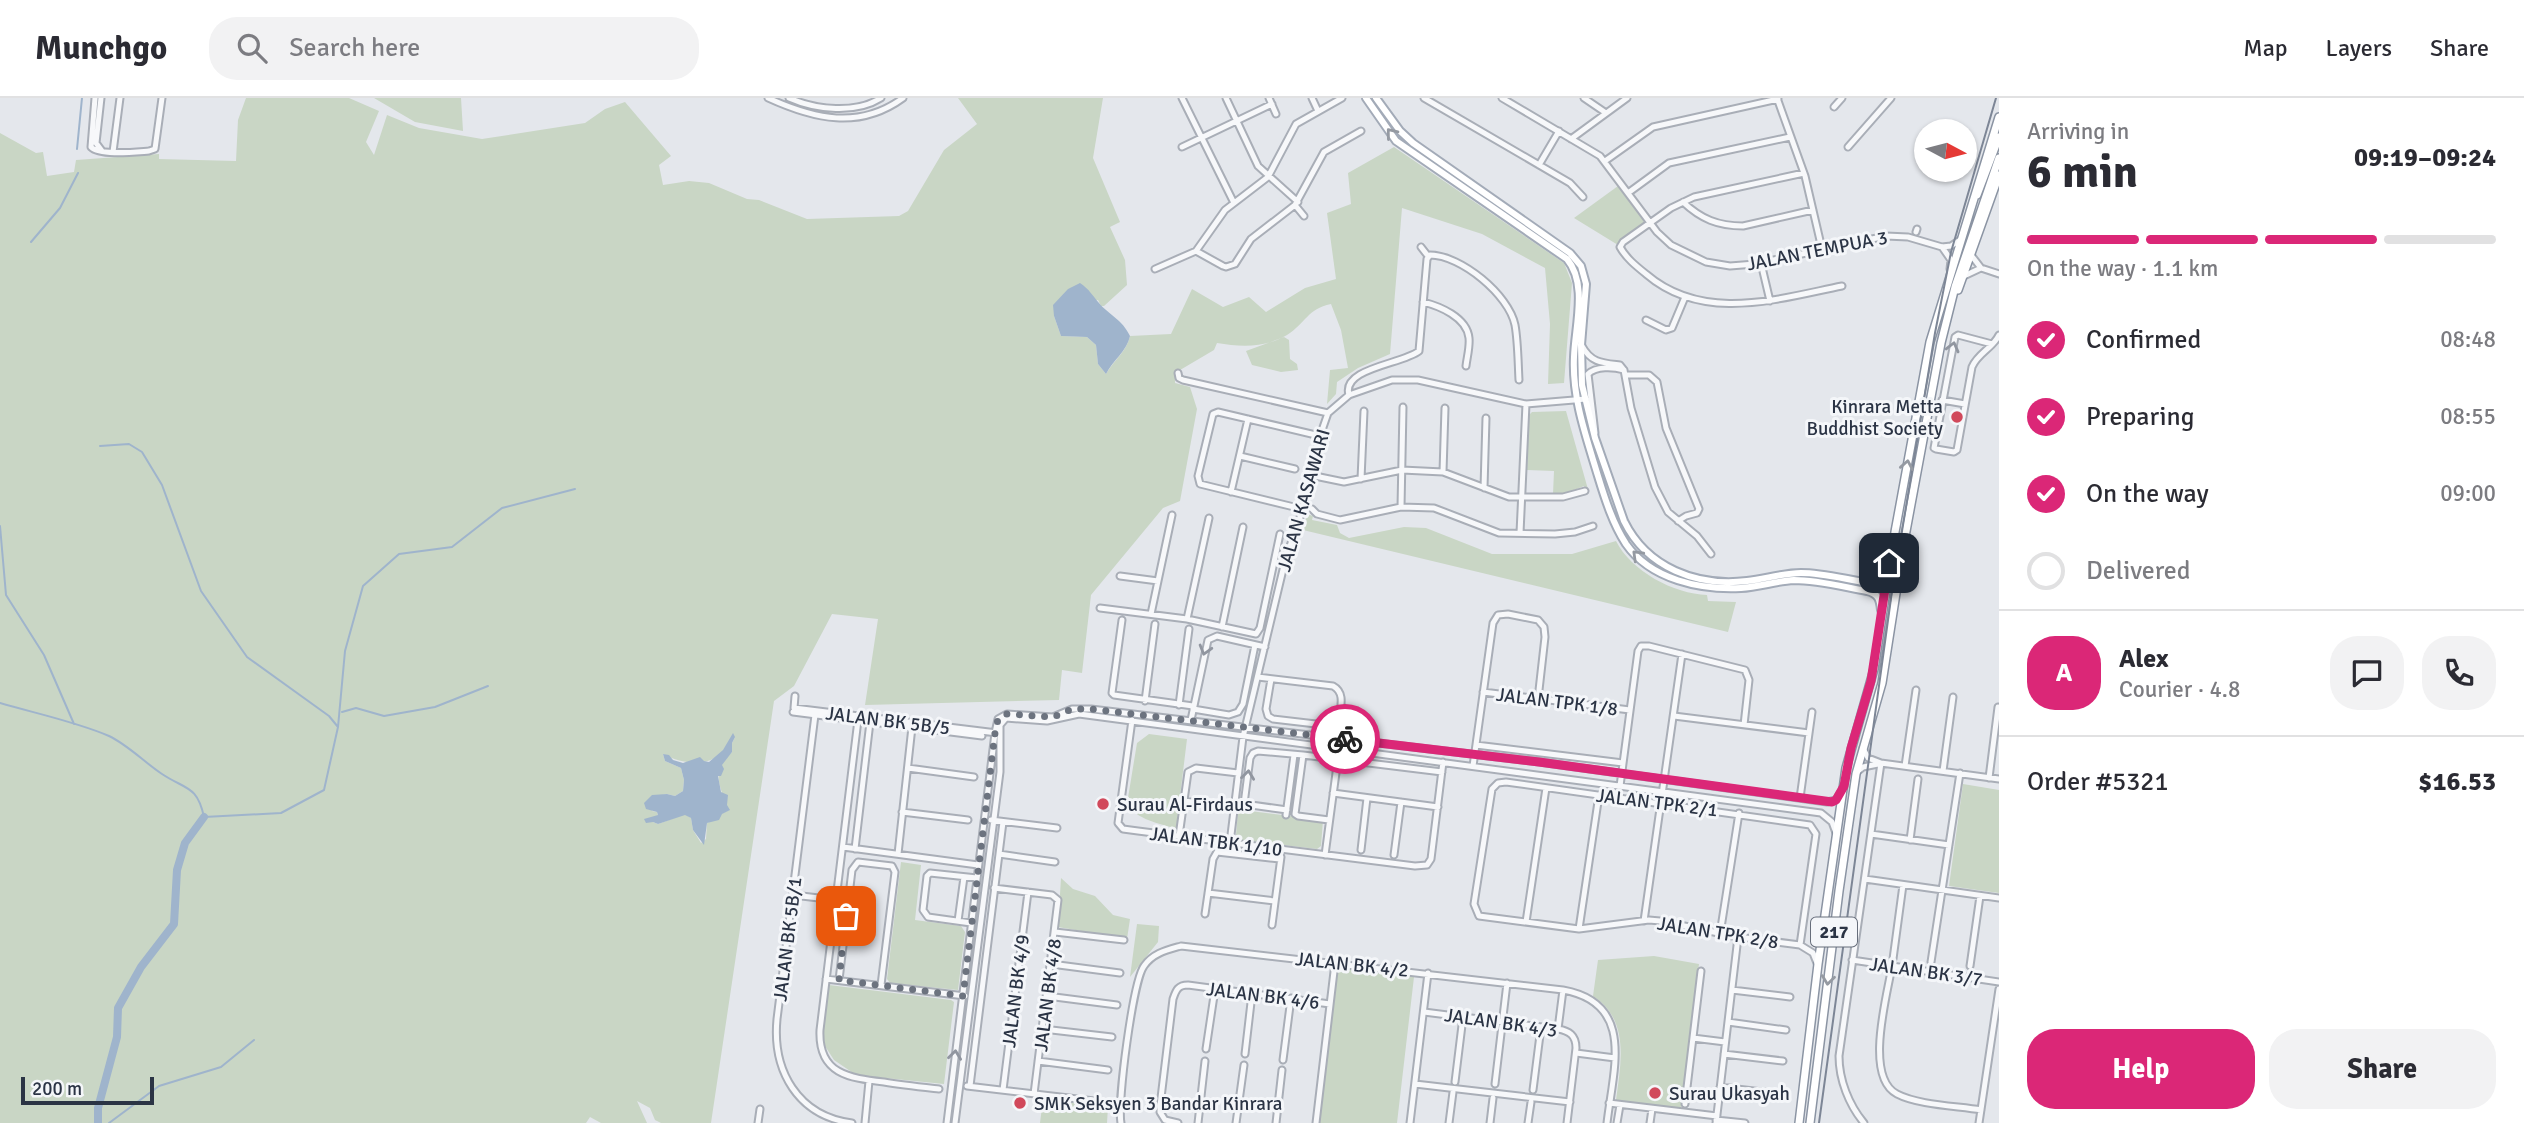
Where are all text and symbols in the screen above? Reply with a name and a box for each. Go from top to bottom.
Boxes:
search box [209,17,699,80]
text: Munchgo [35,28,167,69]
icon: search [233,29,271,67]
text: Search here [289,32,420,64]
text: Map [2243,33,2288,63]
text: Layers [2326,33,2392,63]
text: Share [2430,33,2489,63]
text: Arriving in [2027,117,2129,146]
north arrow [1914,119,1978,182]
map controls [1914,119,1977,182]
one-way arrow [1386,128,1399,140]
text: 09:19–09:24 [2354,142,2496,174]
text: 6 min [2027,144,2138,200]
street label: JALAN TEMPUA 3 [1745,226,1890,276]
text: On the way · 1.1 km [2027,254,2218,283]
icon: check [2027,321,2065,359]
text: Confirmed [2086,324,2201,356]
text: 08:48 [2440,325,2496,354]
one-way arrow [1945,341,1959,353]
place label: Kinrara Metta Buddhist Society [1806,395,1943,441]
icon: check [2027,398,2065,436]
text: Preparing [2086,401,2194,433]
text: 08:55 [2440,402,2496,431]
marker: Kinrara Metta Buddhist Society [1949,409,1965,425]
street label: JALAN KASAWARI [1272,426,1336,574]
one-way arrow [1899,459,1914,471]
icon: check [2027,475,2065,513]
text: On the way [2086,478,2209,510]
text: 09:00 [2440,479,2496,508]
pin [1859,533,1919,593]
icon: home [1870,544,1908,582]
one-way arrow [1632,550,1645,563]
text: Delivered [2086,555,2191,587]
button: chat [2330,636,2404,710]
button: phone [2422,636,2496,710]
text: Alex [2119,643,2169,675]
one-way arrow [1199,644,1214,656]
text: A [2056,657,2072,689]
text: Courier · 4.8 [2119,675,2240,704]
street label: JALAN TPK 1/8 [1495,683,1619,721]
street label: JALAN BK 5B/5 [824,701,952,741]
courier [1310,704,1380,774]
icon: bike [1326,720,1364,758]
text: Order #5321 [2027,766,2168,798]
text: $16.53 [2418,766,2496,798]
one-way arrow [1240,769,1255,781]
street label: JALAN TPK 2/1 [1595,784,1719,822]
place label: Surau Al-Firdaus [1117,793,1253,817]
marker: Surau Al-Firdaus [1095,796,1111,812]
street label: JALAN TBK 1/10 [1148,822,1284,862]
street label: JALAN BK 5B/1 [768,875,808,1003]
pin [816,886,876,946]
icon: bag [827,897,865,935]
street label: JALAN TPK 2/8 [1656,912,1780,954]
road number: 217 [1811,918,1857,946]
street label: JALAN BK 4/9 [997,933,1035,1049]
street label: JALAN BK 4/8 [1029,937,1067,1053]
street label: JALAN BK 4/2 [1294,947,1410,983]
street label: JALAN BK 3/7 [1868,952,1984,992]
one-way arrow [1820,974,1835,986]
street label: JALAN BK 4/6 [1205,977,1321,1015]
street label: JALAN BK 4/3 [1443,1003,1559,1043]
button: Help [2027,1029,2255,1109]
button: Share [2269,1029,2496,1109]
one-way arrow [948,1049,963,1061]
scale bar [21,1074,154,1106]
text: 200 m [32,1077,82,1101]
place label: Surau Ukasyah [1669,1082,1790,1106]
marker: Surau Ukasyah [1647,1085,1663,1101]
place label: SMK Seksyen 3 Bandar Kinrara [1034,1092,1282,1116]
marker: SMK Seksyen 3 Bandar Kinrara [1012,1095,1028,1111]

